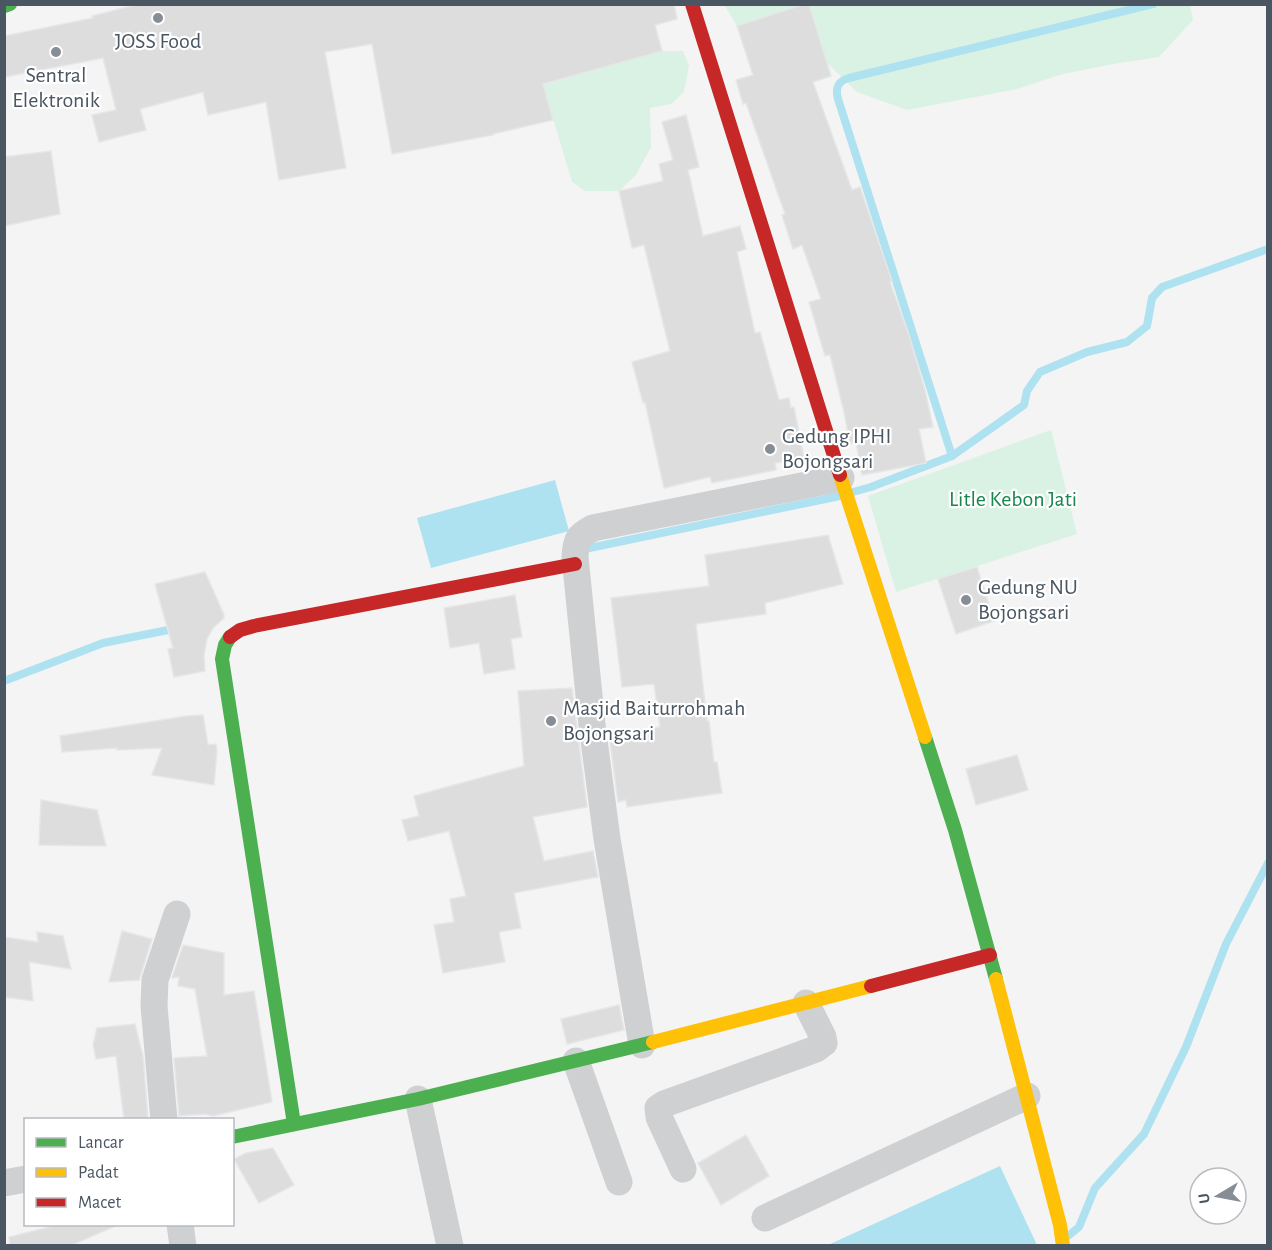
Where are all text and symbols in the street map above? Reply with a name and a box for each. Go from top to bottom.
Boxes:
marker: JOSS Food [151,11,165,25]
place label: JOSS Food [115,30,201,52]
marker: Sentral Elektronik [49,45,63,59]
place label: Sentral Elektronik [12,64,100,111]
place label: Gedung IPHI Bojongsari [782,425,891,472]
marker: Gedung IPHI Bojongsari [763,442,777,456]
park label: Litle Kebon Jati [949,488,1077,510]
place label: Gedung NU Bojongsari [978,576,1078,623]
marker: Gedung NU Bojongsari [959,593,973,607]
place label: Masjid Baiturrohmah Bojongsari [563,697,745,744]
marker: Masjid Baiturrohmah Bojongsari [544,714,558,728]
legend [24,1118,234,1226]
text: Lancar [78,1134,124,1152]
text: Padat [78,1164,119,1182]
north arrow [1188,1166,1248,1226]
text: U [1195,1192,1213,1205]
text: Macet [78,1194,122,1212]

